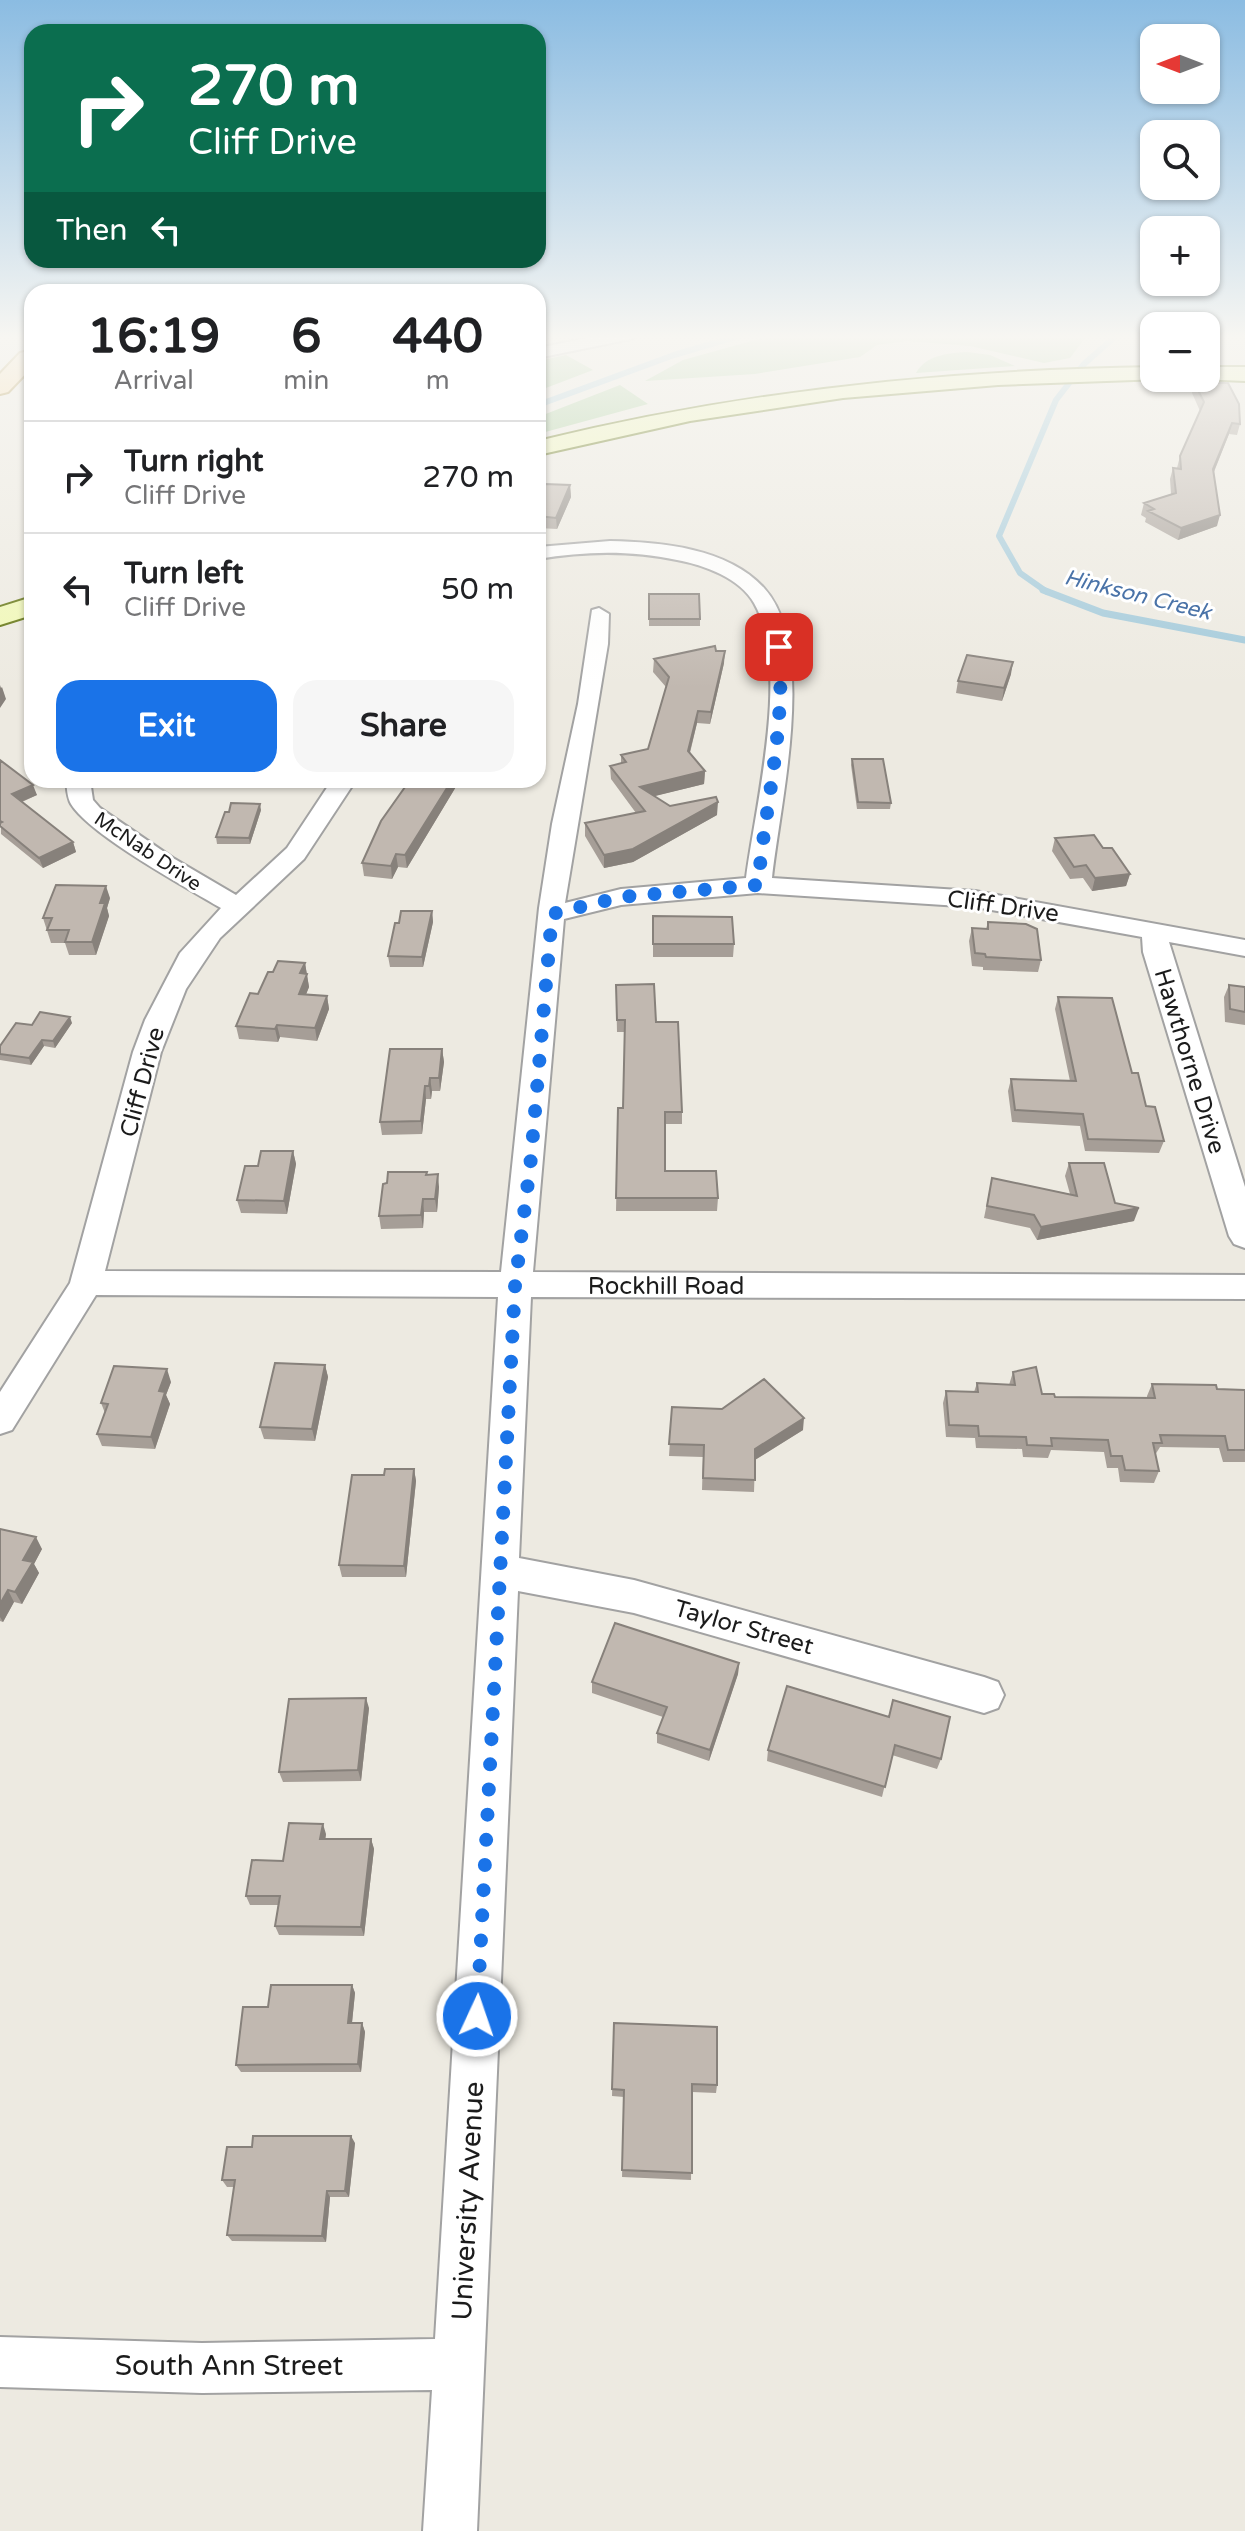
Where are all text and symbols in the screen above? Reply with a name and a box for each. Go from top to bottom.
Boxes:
north arrow [1140,24,1220,104]
map controls [1140,24,1220,392]
text: 270 m [188,53,359,120]
icon: right [56,56,160,160]
button: search [1140,120,1220,200]
text: Cliff Drive [188,121,357,164]
icon: left [144,208,188,252]
text: Then [56,212,128,249]
button: + [1140,216,1220,296]
text: 16:19 [87,308,220,366]
text: 6 [291,308,321,366]
text: 440 [392,308,483,366]
button: − [1140,312,1220,392]
text: Arrival [113,365,194,396]
text: min [283,365,329,396]
text: m [426,365,450,396]
text: Turn right [124,443,264,480]
icon: right [56,455,100,499]
text: 270 m [422,459,514,496]
text: Cliff Drive [124,480,246,511]
text: Turn left [124,555,243,592]
water label: Hinkson Creek [1062,564,1216,626]
icon: left [56,567,100,611]
text: 50 m [441,571,514,608]
text: Cliff Drive [124,592,246,623]
pin [745,613,813,681]
icon: arrive [757,625,801,669]
button: Exit [56,680,277,772]
button: Share [293,680,514,772]
street label: McNab Drive [89,807,206,896]
street label: Cliff Drive [945,884,1061,929]
street label: Hawthorne Drive [1148,965,1231,1157]
street label: Cliff Drive [114,1024,171,1140]
street label: Rockhill Road [588,1272,744,1301]
street label: Taylor Street [671,1594,817,1661]
position arrow [435,1974,519,2058]
street label: University Avenue [445,2081,491,2322]
street label: South Ann Street [115,2349,344,2383]

